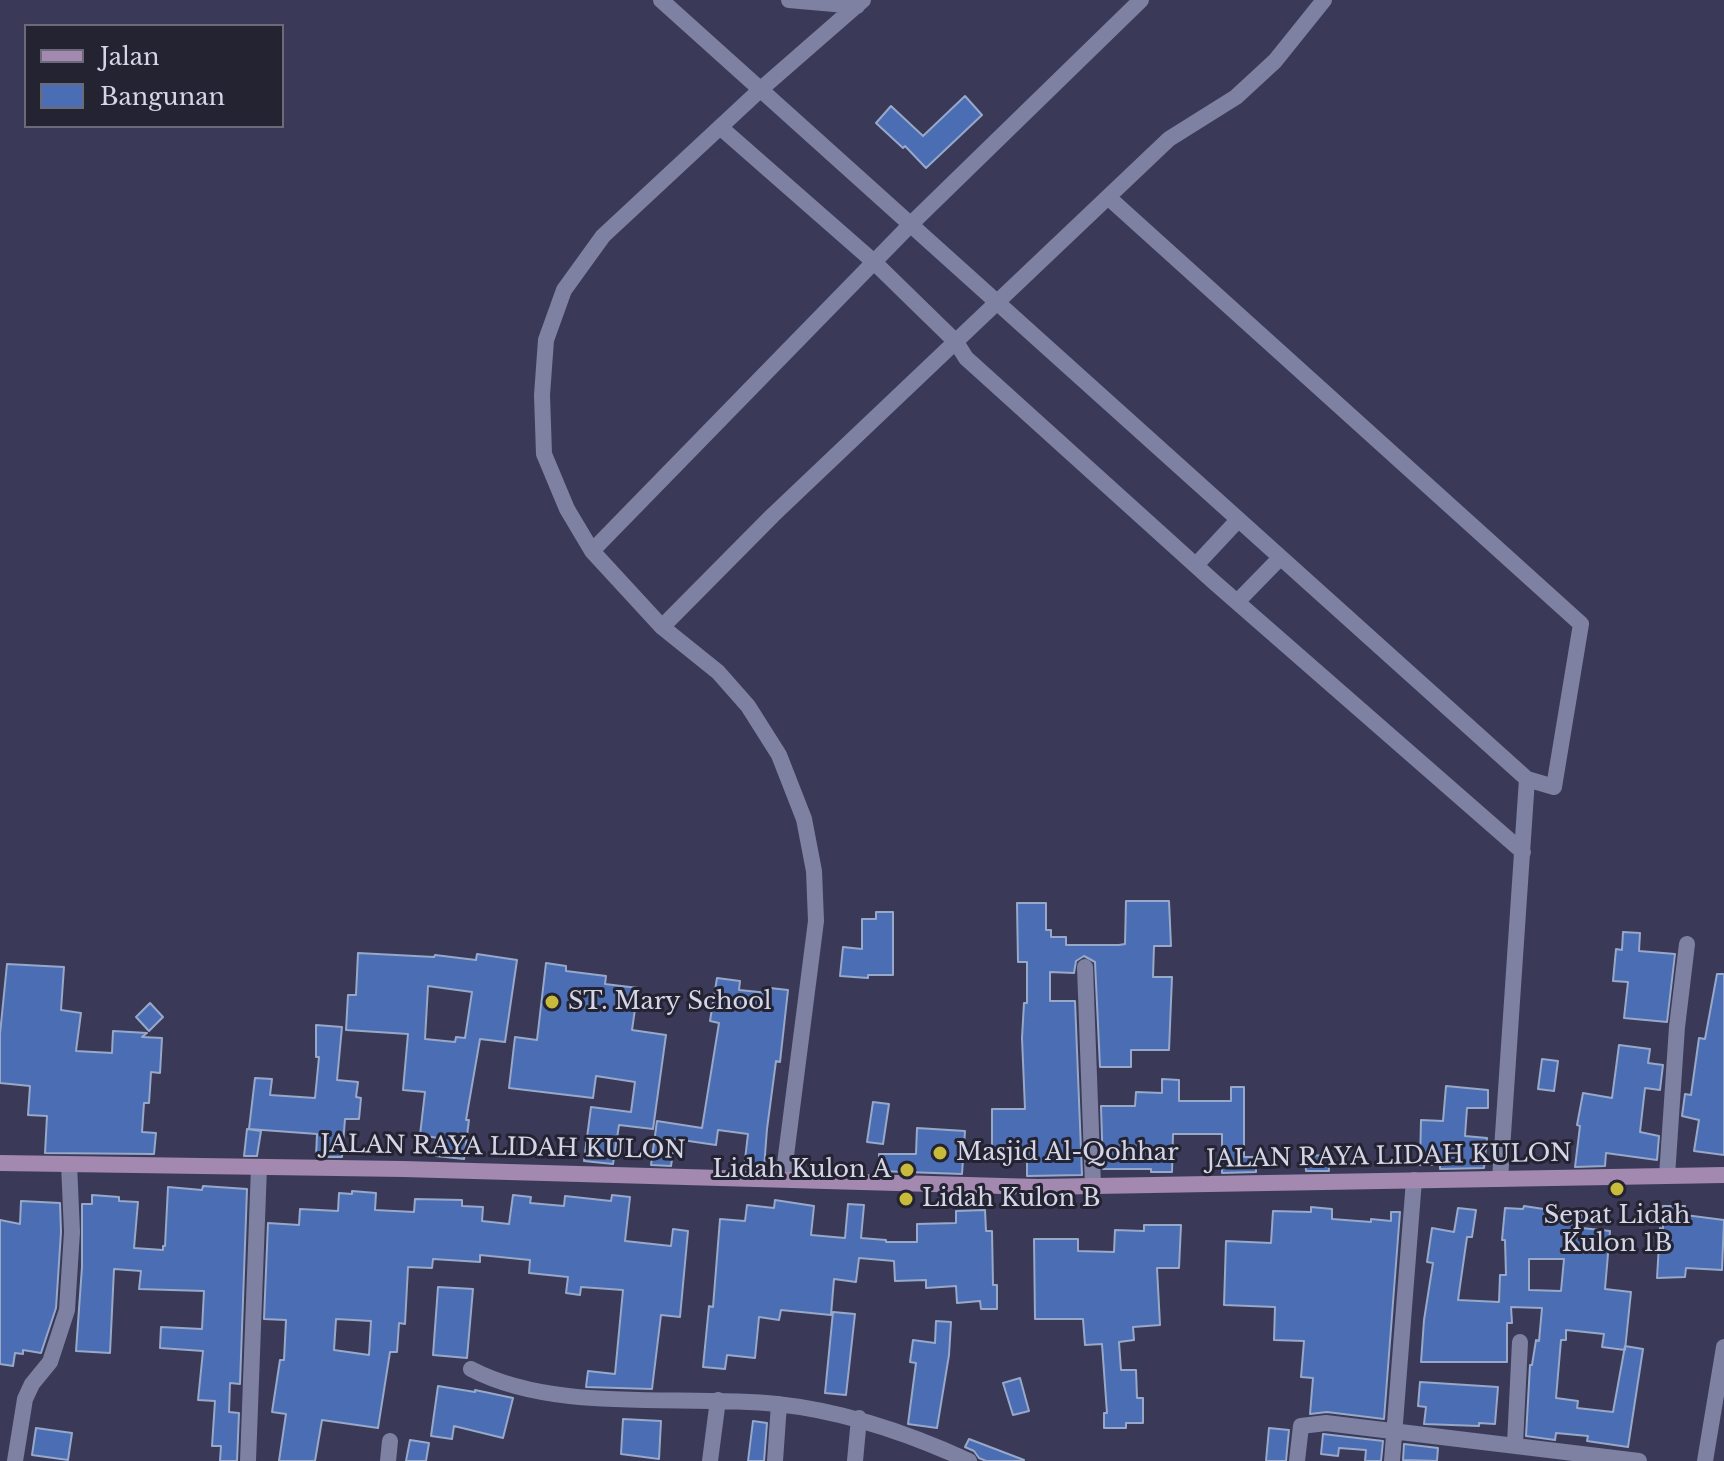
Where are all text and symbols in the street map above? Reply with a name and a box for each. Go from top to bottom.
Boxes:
legend [24,24,284,128]
text: Jalan [100,42,160,71]
text: Bangunan [100,82,225,111]
place label: ST. Mary School [568,988,772,1016]
marker: ST. Mary School [543,993,561,1011]
street label: JALAN RAYA LIDAH KULON [320,1130,686,1166]
place label: Masjid Al-Qohhar [956,1139,1179,1167]
street label: JALAN RAYA LIDAH KULON [1206,1139,1572,1175]
marker: Masjid Al-Qohhar [931,1144,949,1162]
place label: Lidah Kulon A [713,1156,891,1184]
marker: Lidah Kulon A [898,1161,916,1179]
marker: Sepat Lidah Kulon 1B [1608,1180,1626,1198]
place label: Lidah Kulon B [922,1185,1100,1213]
marker: Lidah Kulon B [897,1190,915,1208]
place label: Sepat Lidah Kulon 1B [1544,1202,1690,1258]

